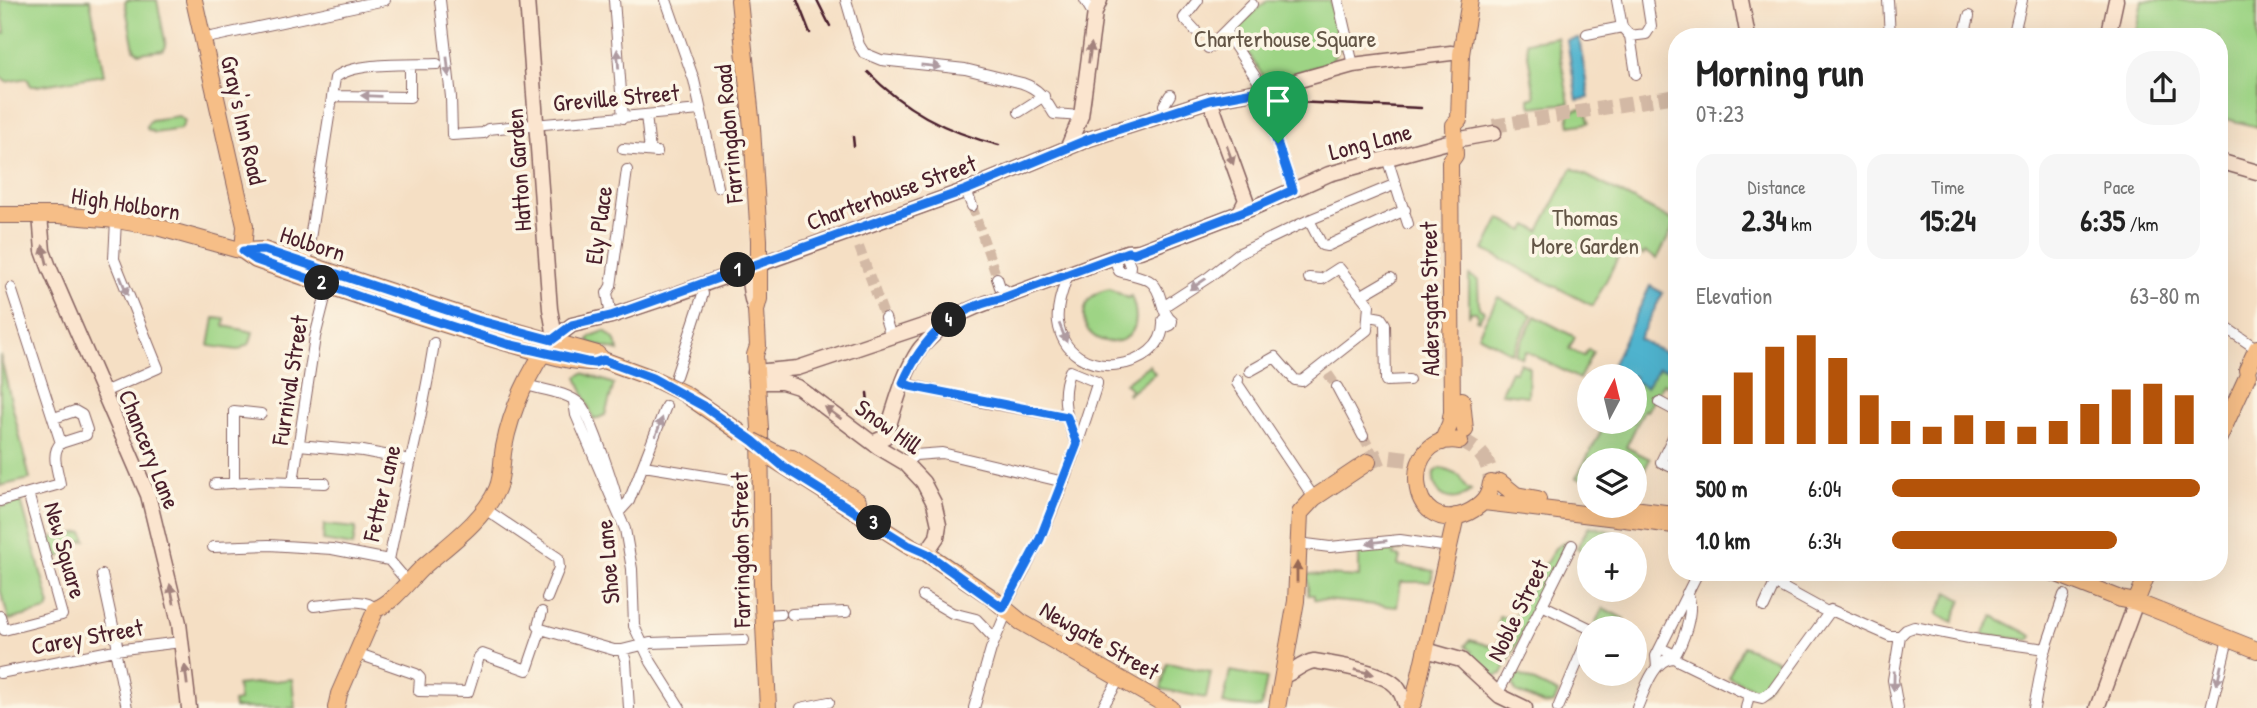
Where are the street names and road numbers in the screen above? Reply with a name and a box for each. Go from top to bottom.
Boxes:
street label: Gray's Inn Road [214,52,274,188]
street label: Farringdon Road [706,64,750,205]
street label: Greville Street [552,75,681,118]
street label: Hatton Garden [498,107,538,233]
street label: Long Lane [1325,115,1415,167]
street label: Charterhouse Street [802,146,981,238]
street label: High Holborn [69,179,183,227]
street label: Ely Place [577,183,619,266]
street label: Holborn [276,217,350,269]
street label: Aldersgate Street [1412,221,1446,377]
street label: Furnival Street [263,312,315,448]
street label: Chancery Lane [112,385,189,514]
street label: Snow Hill [849,391,929,461]
street label: Fetter Lane [354,441,408,545]
street label: Farringdon Street [723,471,757,629]
street label: New Square [37,498,95,602]
street label: Shoe Lane [587,518,627,606]
street label: Noble Street [1479,553,1556,666]
street label: Newgate Street [1035,593,1166,687]
street label: Carey Street [29,610,146,662]

